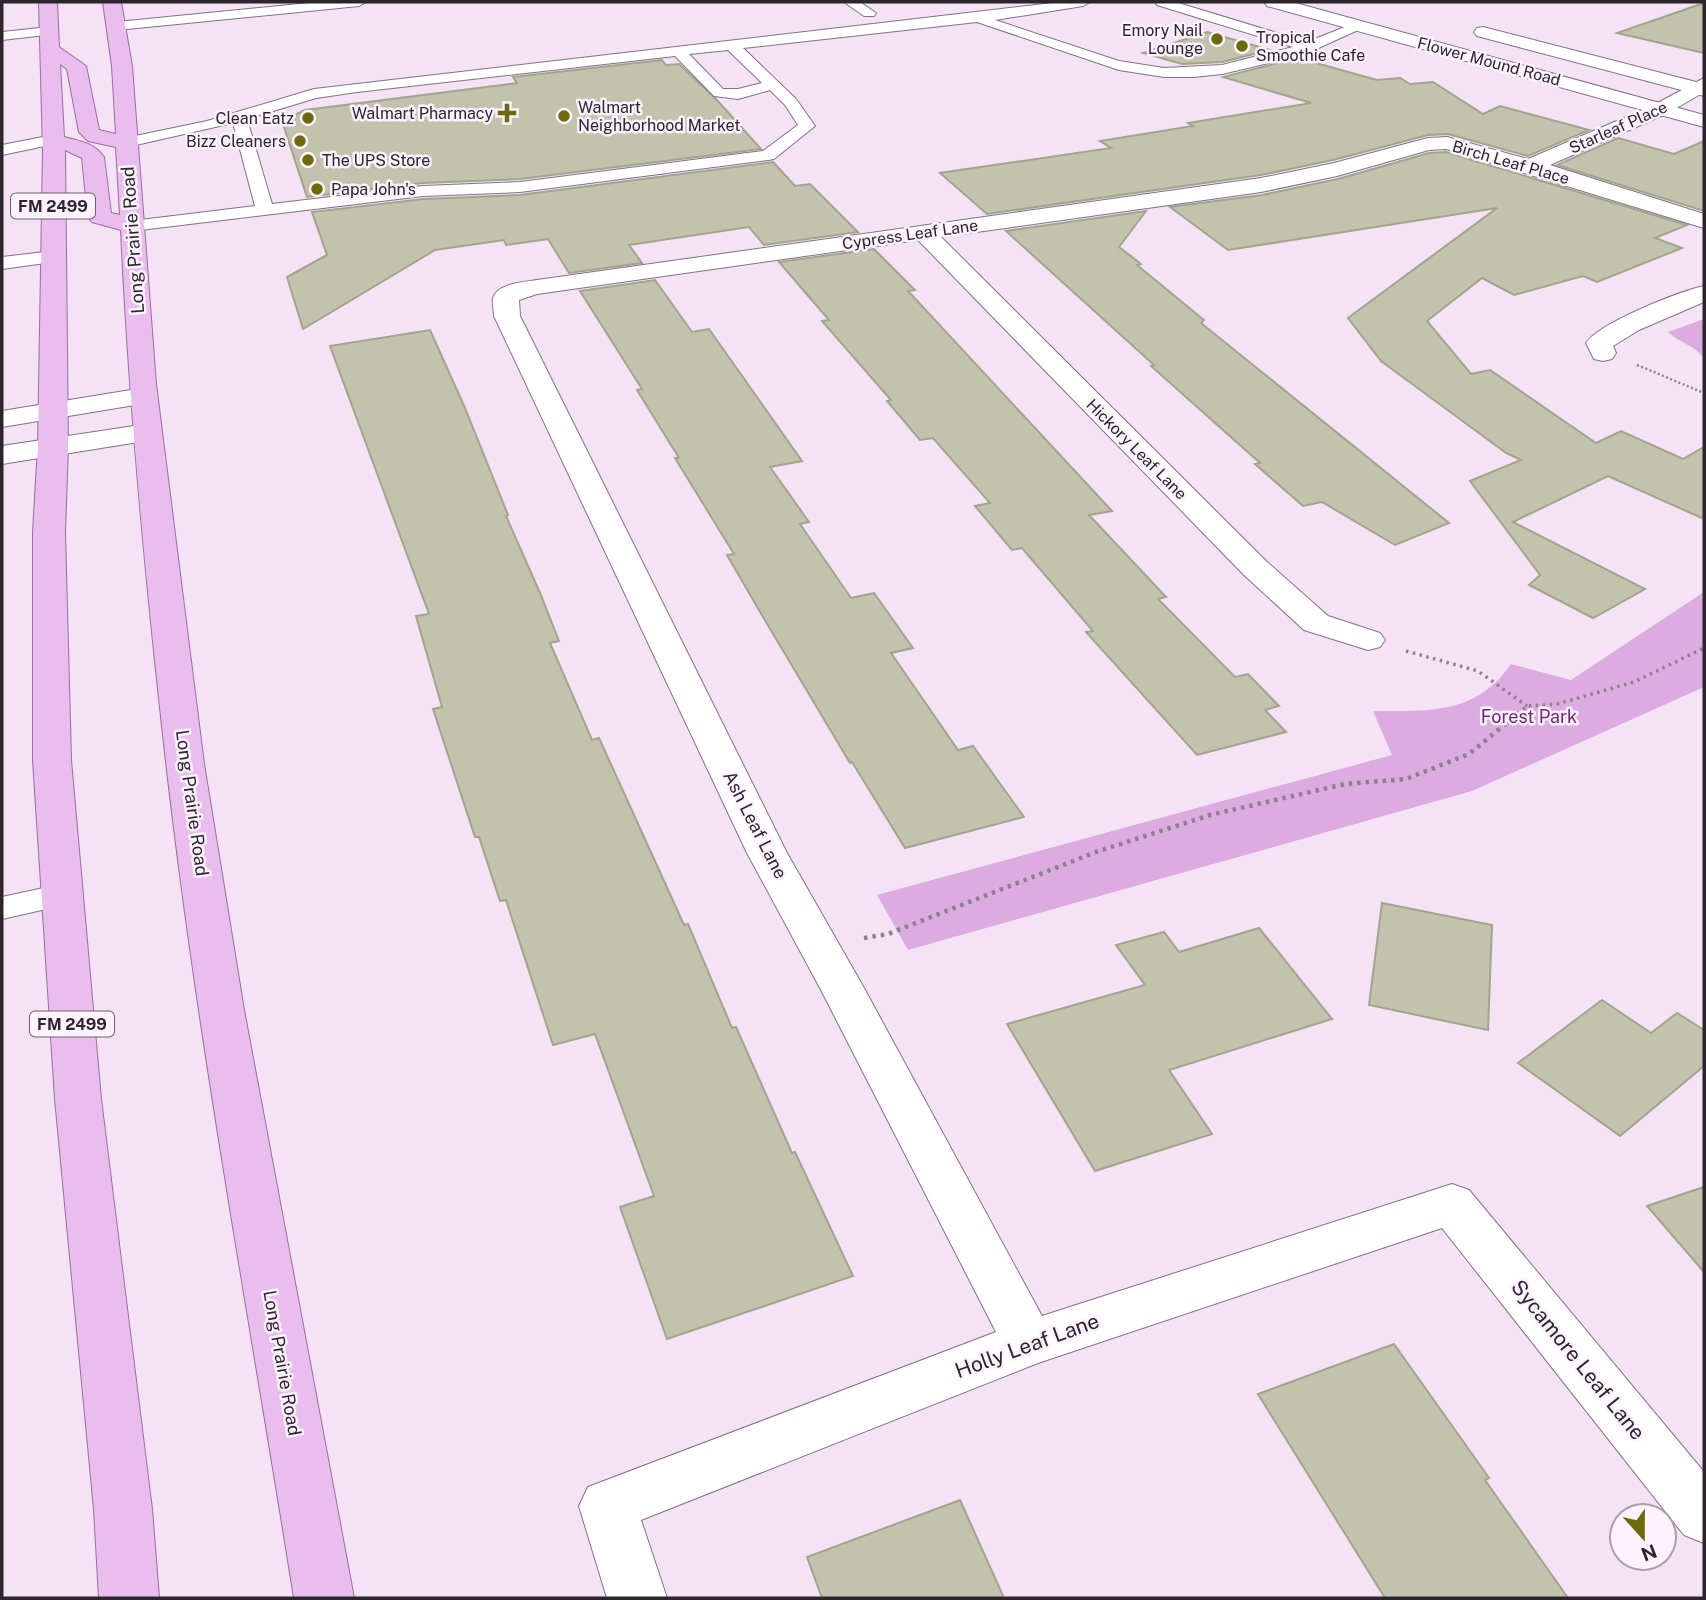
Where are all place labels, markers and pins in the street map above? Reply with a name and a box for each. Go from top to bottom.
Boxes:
place label: Emory Nail Lounge [1122,21,1203,58]
place label: Tropical Smoothie Cafe [1256,28,1365,65]
marker: Emory Nail Lounge [1209,31,1225,47]
marker: Tropical Smoothie Cafe [1234,38,1250,54]
place label: Walmart Neighborhood Market [578,98,740,135]
place label: Walmart Pharmacy [352,104,493,123]
marker: Walmart Pharmacy [499,105,515,121]
marker: Walmart Neighborhood Market [556,108,572,124]
place label: Clean Eatz [215,109,294,128]
marker: Clean Eatz [300,110,316,126]
place label: Bizz Cleaners [186,132,286,151]
marker: Bizz Cleaners [292,133,308,149]
place label: The UPS Store [322,151,430,170]
marker: The UPS Store [300,152,316,168]
place label: Papa John's [331,180,416,199]
marker: Papa John's [309,181,325,197]

